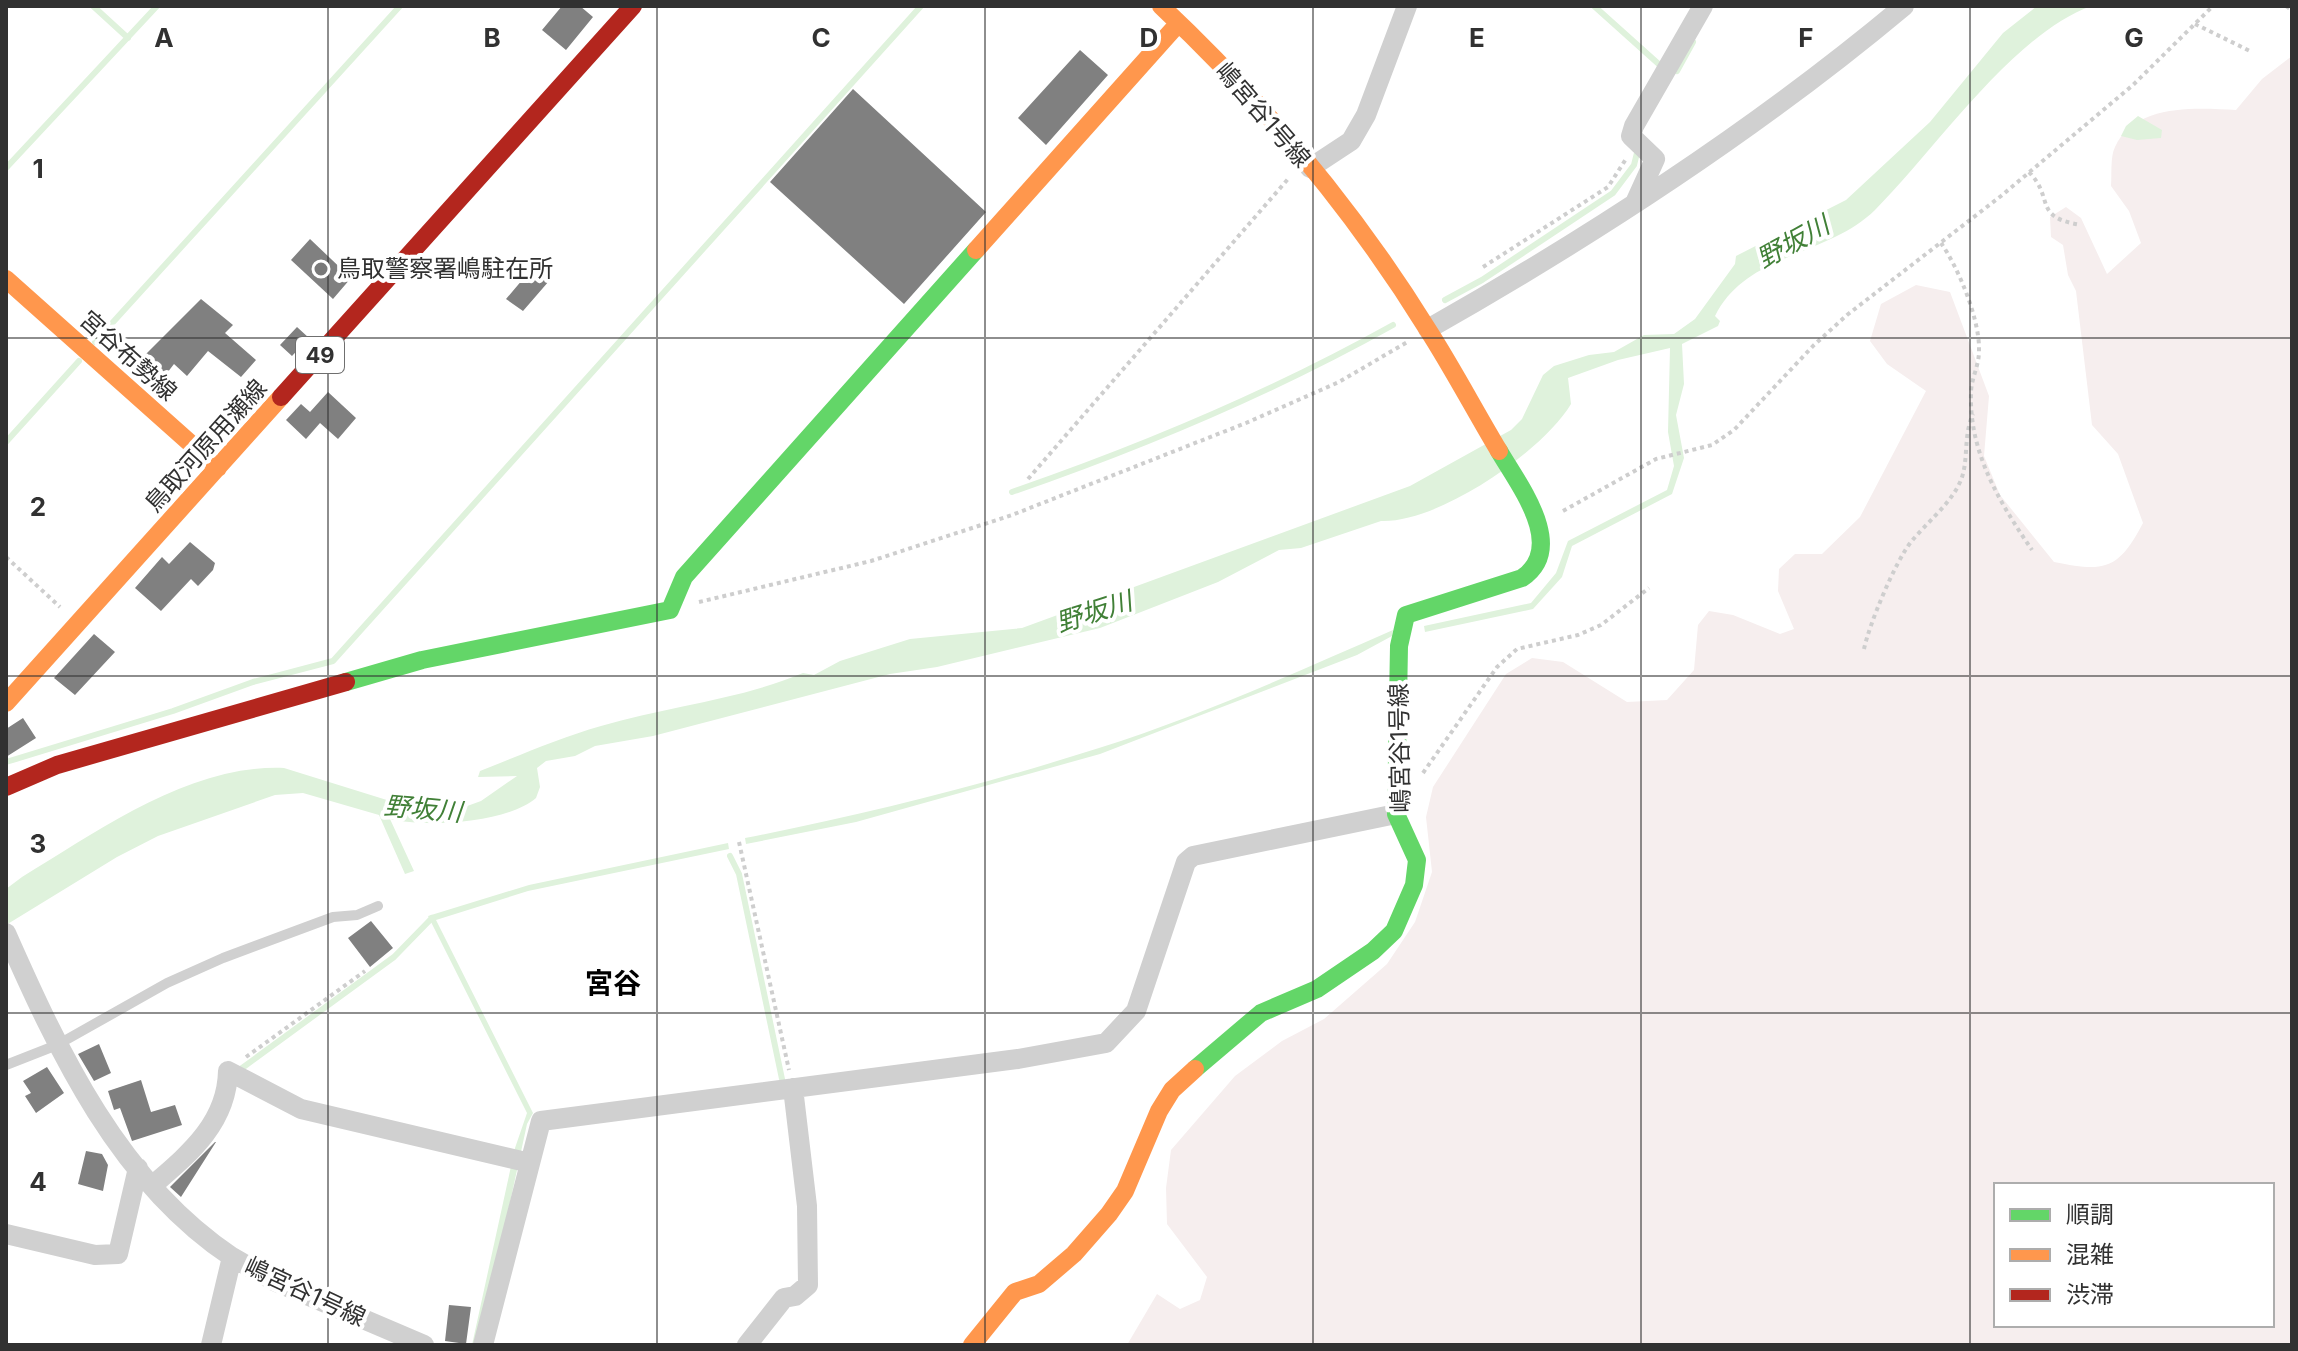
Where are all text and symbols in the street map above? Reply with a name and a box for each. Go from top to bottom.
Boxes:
text: A [154,22,174,53]
text: B [483,22,501,53]
text: C [811,22,831,53]
text: D [1140,22,1158,53]
text: E [1469,22,1485,53]
text: F [1798,22,1814,53]
text: G [2124,22,2144,53]
street label: 嶋宮谷1号線 [1210,56,1317,173]
text: 1 [32,153,44,184]
water label: 野坂川 [1751,208,1837,274]
place label: 鳥取警察署嶋駐在所 [337,254,553,283]
marker: 鳥取警察署嶋駐在所 [312,260,330,278]
street label: 宮谷布勢線 [74,305,183,407]
road number: 49 [296,337,344,373]
street label: 鳥取河原用瀬線 [139,374,273,518]
text: 2 [30,491,46,522]
water label: 野坂川 [1052,584,1139,638]
street label: 嶋宮谷1号線 [1384,683,1415,813]
water label: 野坂川 [383,790,466,828]
text: 3 [30,828,46,859]
district label: 宮谷 [585,966,641,1000]
text: 4 [29,1166,47,1197]
legend [1994,1183,2274,1327]
text: 順調 [2066,1200,2114,1229]
text: 混雑 [2066,1240,2114,1269]
street label: 嶋宮谷1号線 [240,1251,370,1332]
text: 渋滞 [2066,1280,2114,1309]

